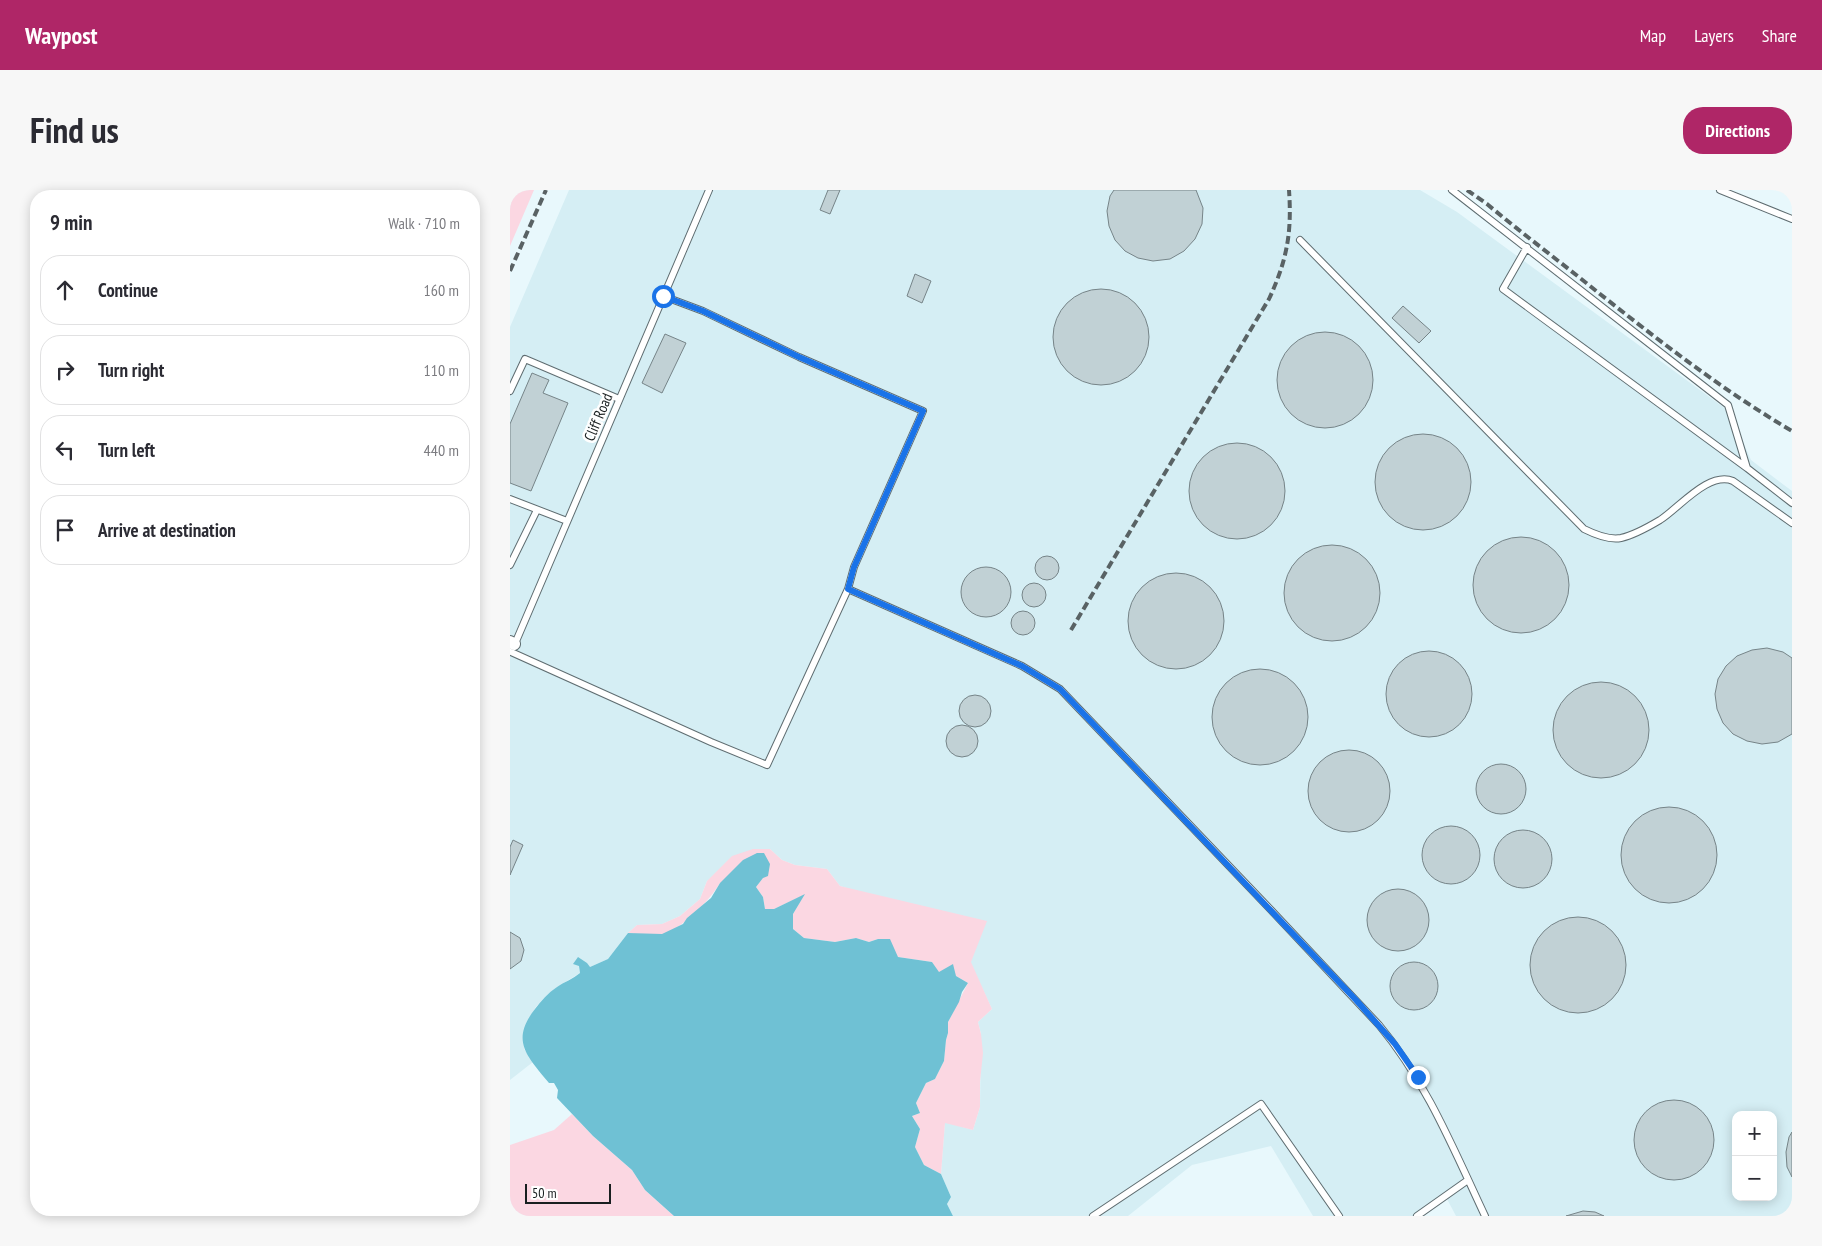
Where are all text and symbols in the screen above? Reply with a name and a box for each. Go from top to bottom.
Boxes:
text: Waypost [25,20,98,51]
text: Map [1640,24,1666,47]
text: Layers [1694,24,1734,47]
text: Share [1762,24,1797,47]
text: Find us [30,107,119,153]
button: Directions [1683,107,1792,154]
text: 9 min [50,209,92,236]
text: Walk · 710 m [388,213,460,233]
icon: ahead [51,276,79,304]
text: Continue [98,278,158,302]
text: 160 m [424,280,459,300]
route start [652,285,675,308]
icon: right [51,356,79,384]
text: Turn right [98,358,164,382]
text: 110 m [424,360,459,380]
street label: Cliff Road [579,390,617,444]
icon: left [51,436,79,464]
text: Turn left [98,438,155,462]
text: 440 m [424,440,459,460]
icon: arrive [51,516,79,544]
text: Arrive at destination [98,518,236,542]
route end [1407,1066,1430,1089]
map controls [1732,1111,1777,1201]
button: + [1732,1111,1777,1156]
button: − [1732,1156,1777,1201]
scale bar [525,1181,611,1204]
text: 50 m [532,1184,557,1202]

